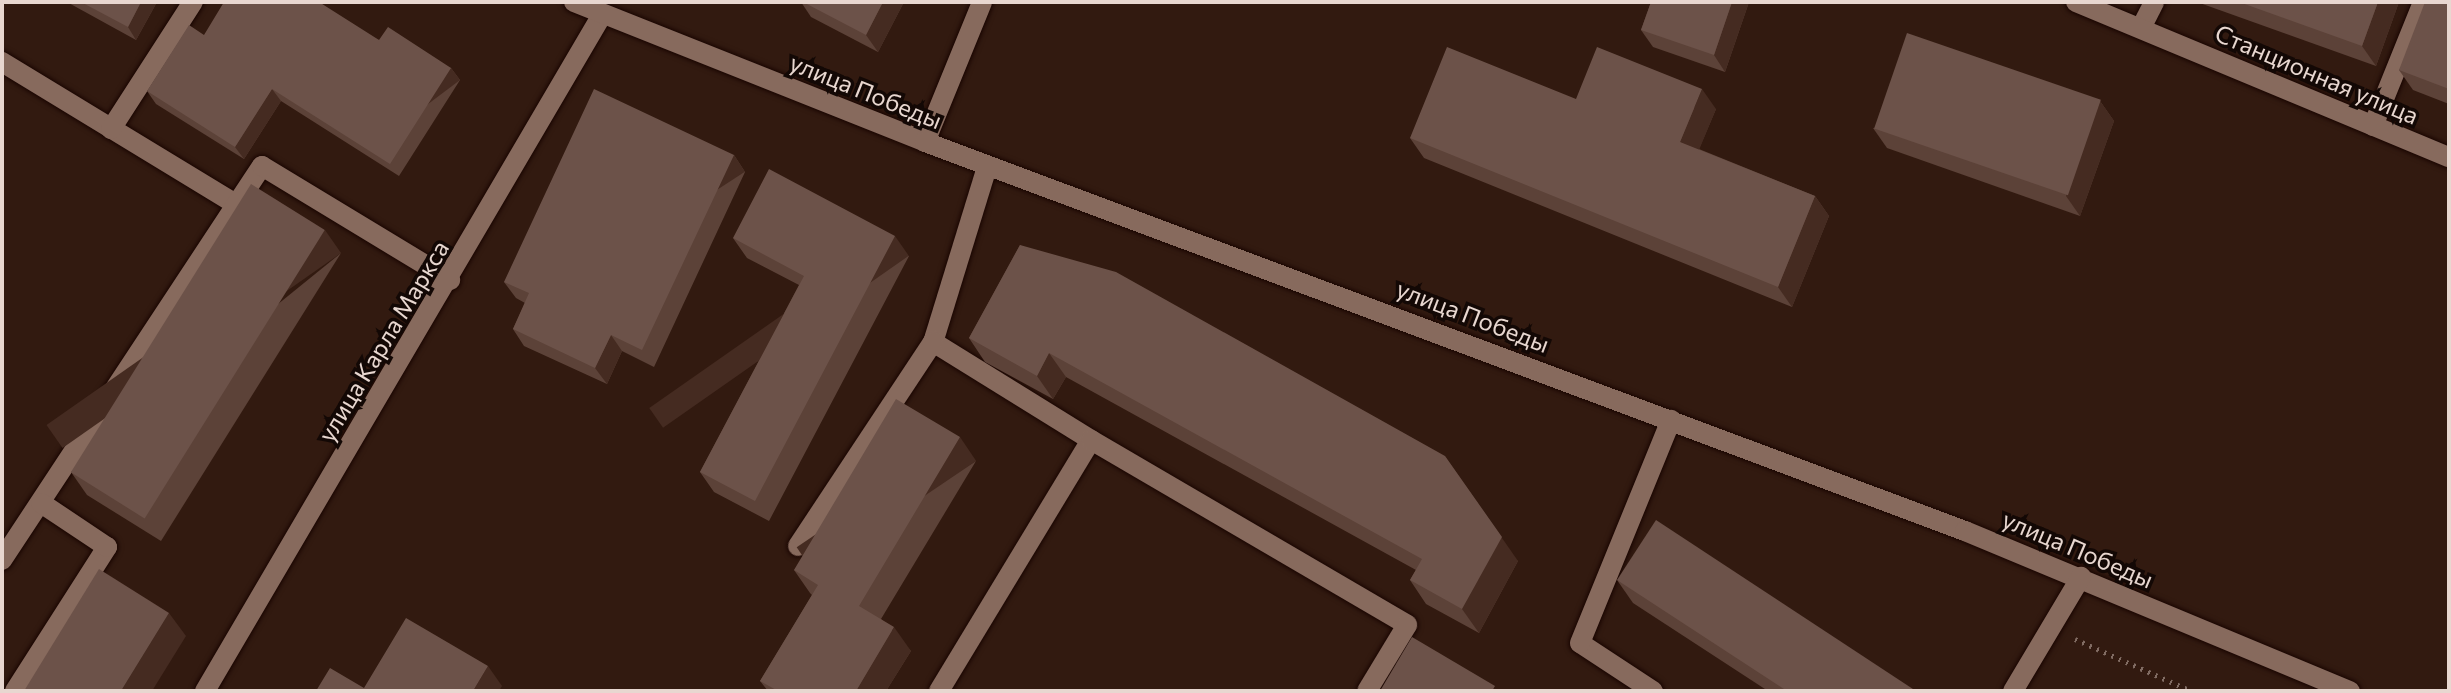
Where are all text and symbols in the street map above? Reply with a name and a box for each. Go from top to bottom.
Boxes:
street label: Станционная улица [2211,18,2423,130]
street label: улица Победы [786,47,946,135]
street label: улица Карла Маркса [312,235,454,447]
street label: улица Победы [1393,274,1553,358]
street label: улица Победы [1998,504,2158,594]

